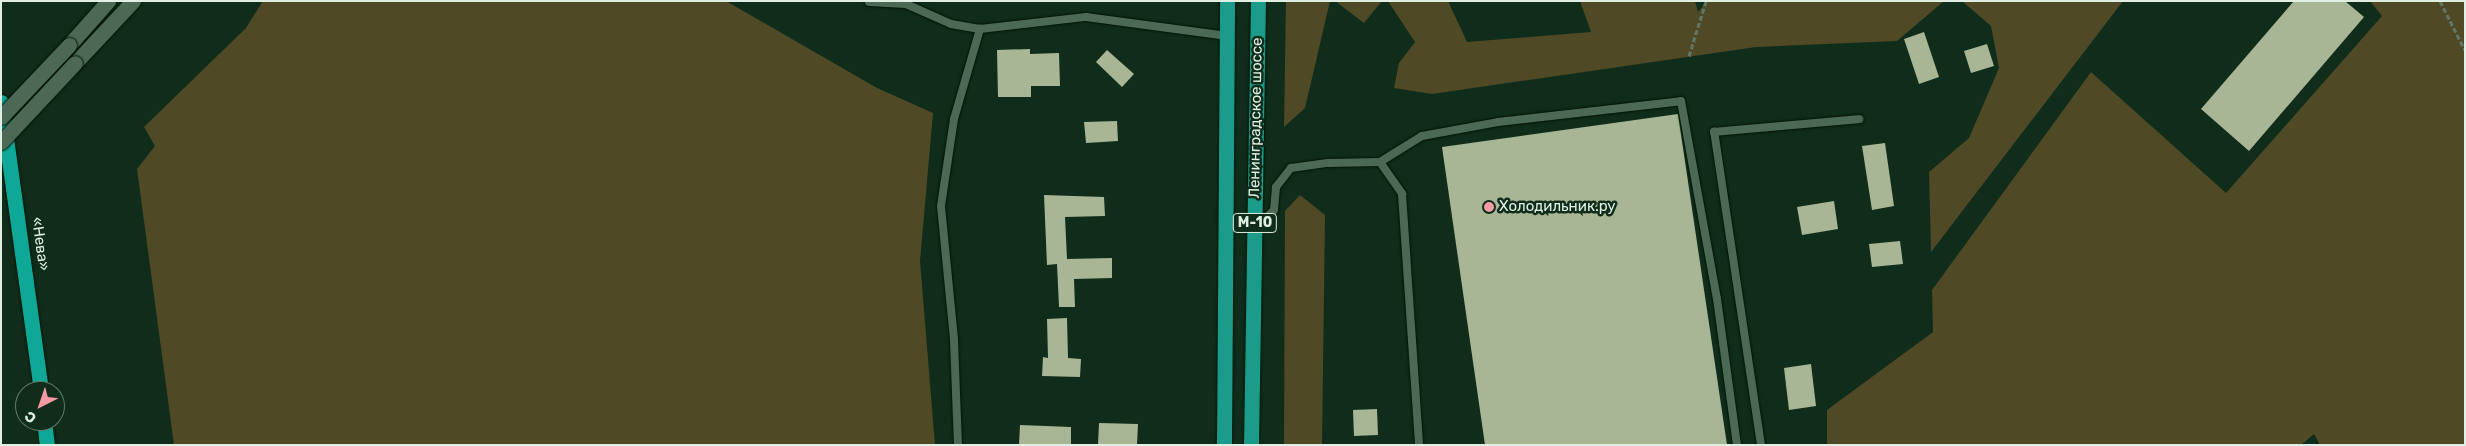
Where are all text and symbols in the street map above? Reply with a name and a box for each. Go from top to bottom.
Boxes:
street label: Ленинградское шоссе [1246,37,1266,199]
place label: Холодильник.ру [1499,198,1616,216]
marker: Холодильник.ру [1483,201,1495,213]
road number: М-10 [1232,212,1278,234]
street label: «Нева» [27,216,53,272]
north arrow [15,381,65,431]
text: С [21,407,40,427]

